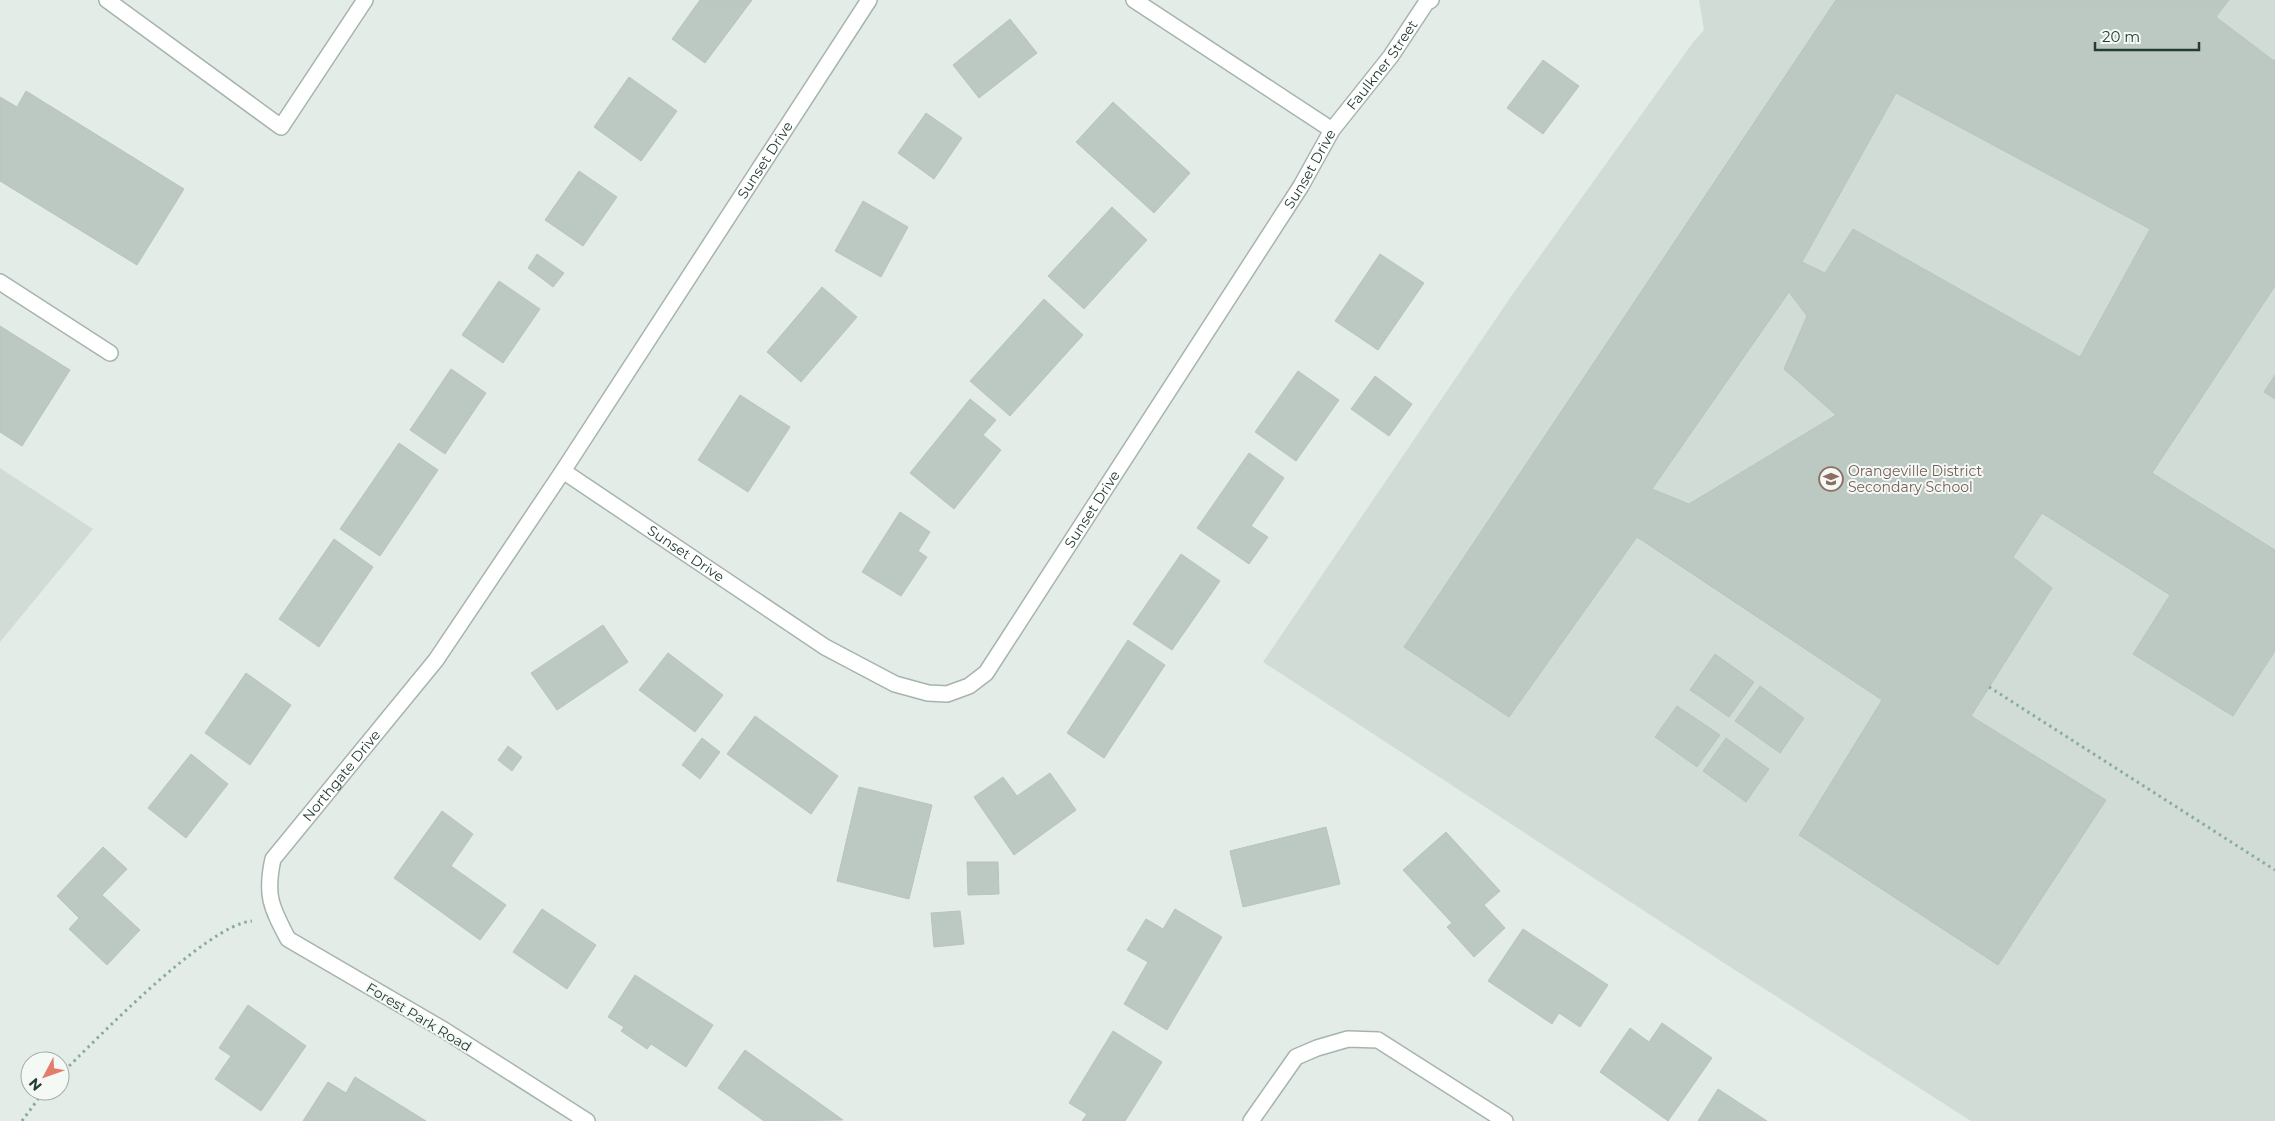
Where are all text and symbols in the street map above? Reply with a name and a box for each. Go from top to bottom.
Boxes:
street label: Faulkner Street [1343,16,1422,114]
scale bar [2095,20,2199,52]
text: 20 m [2102,27,2140,46]
street label: Sunset Drive [733,118,797,202]
street label: Sunset Drive [1280,126,1340,212]
place label: Orangeville District Secondary School [1848,462,1983,496]
school or university icon: Orangeville District Secondary School [1818,466,1844,492]
street label: Sunset Drive [1060,467,1124,551]
street label: Sunset Drive [644,521,728,586]
street label: Northgate Drive [298,726,384,825]
street label: Forest Park Road [363,978,475,1056]
north arrow [20,1051,70,1101]
text: N [25,1074,46,1095]

